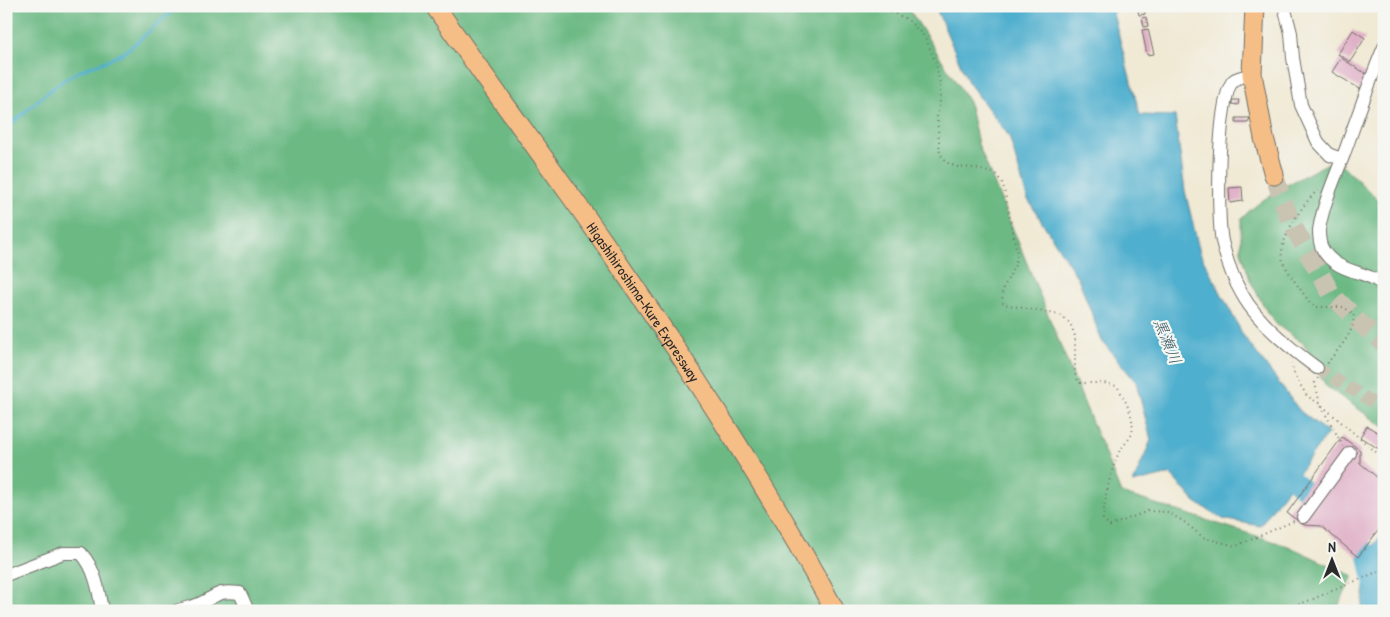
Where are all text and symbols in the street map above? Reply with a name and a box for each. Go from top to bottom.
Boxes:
street label: Higashihiroshima-Kure Expressway [582,217,705,386]
water label: 黒瀬川 [1149,315,1187,367]
north arrow [1308,534,1358,584]
text: N [1328,537,1336,556]

